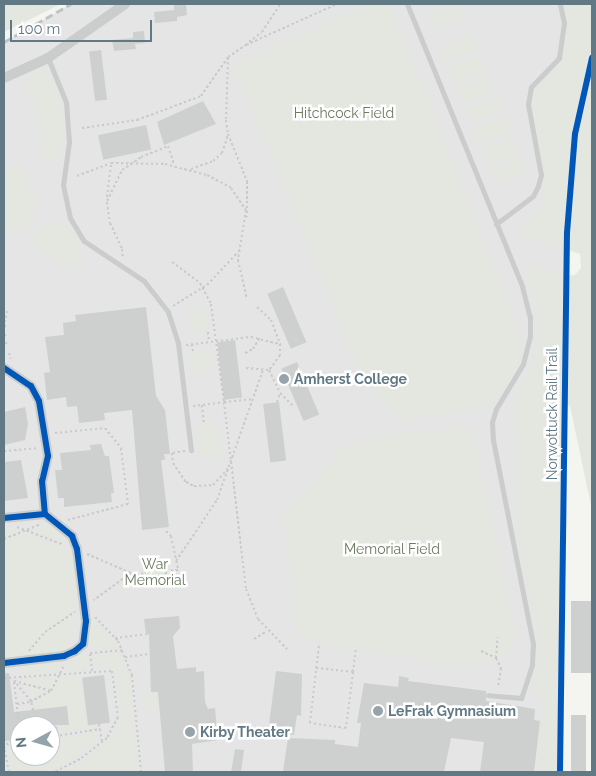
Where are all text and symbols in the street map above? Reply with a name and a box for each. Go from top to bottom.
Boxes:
scale bar [12,10,155,42]
text: 100 m [18,20,60,38]
park label: Hitchcock Field [294,105,394,121]
street label: Norwottuck Rail Trail [544,347,560,481]
place label: Amherst College [294,371,407,387]
marker: Amherst College [278,373,290,385]
park label: Memorial Field [344,541,440,557]
park label: War Memorial [125,556,185,588]
place label: LeFrak Gymnasium [388,703,516,719]
marker: LeFrak Gymnasium [372,705,384,717]
north arrow [10,716,60,766]
place label: Kirby Theater [200,724,291,740]
marker: Kirby Theater [184,726,196,738]
text: N [13,736,30,749]

